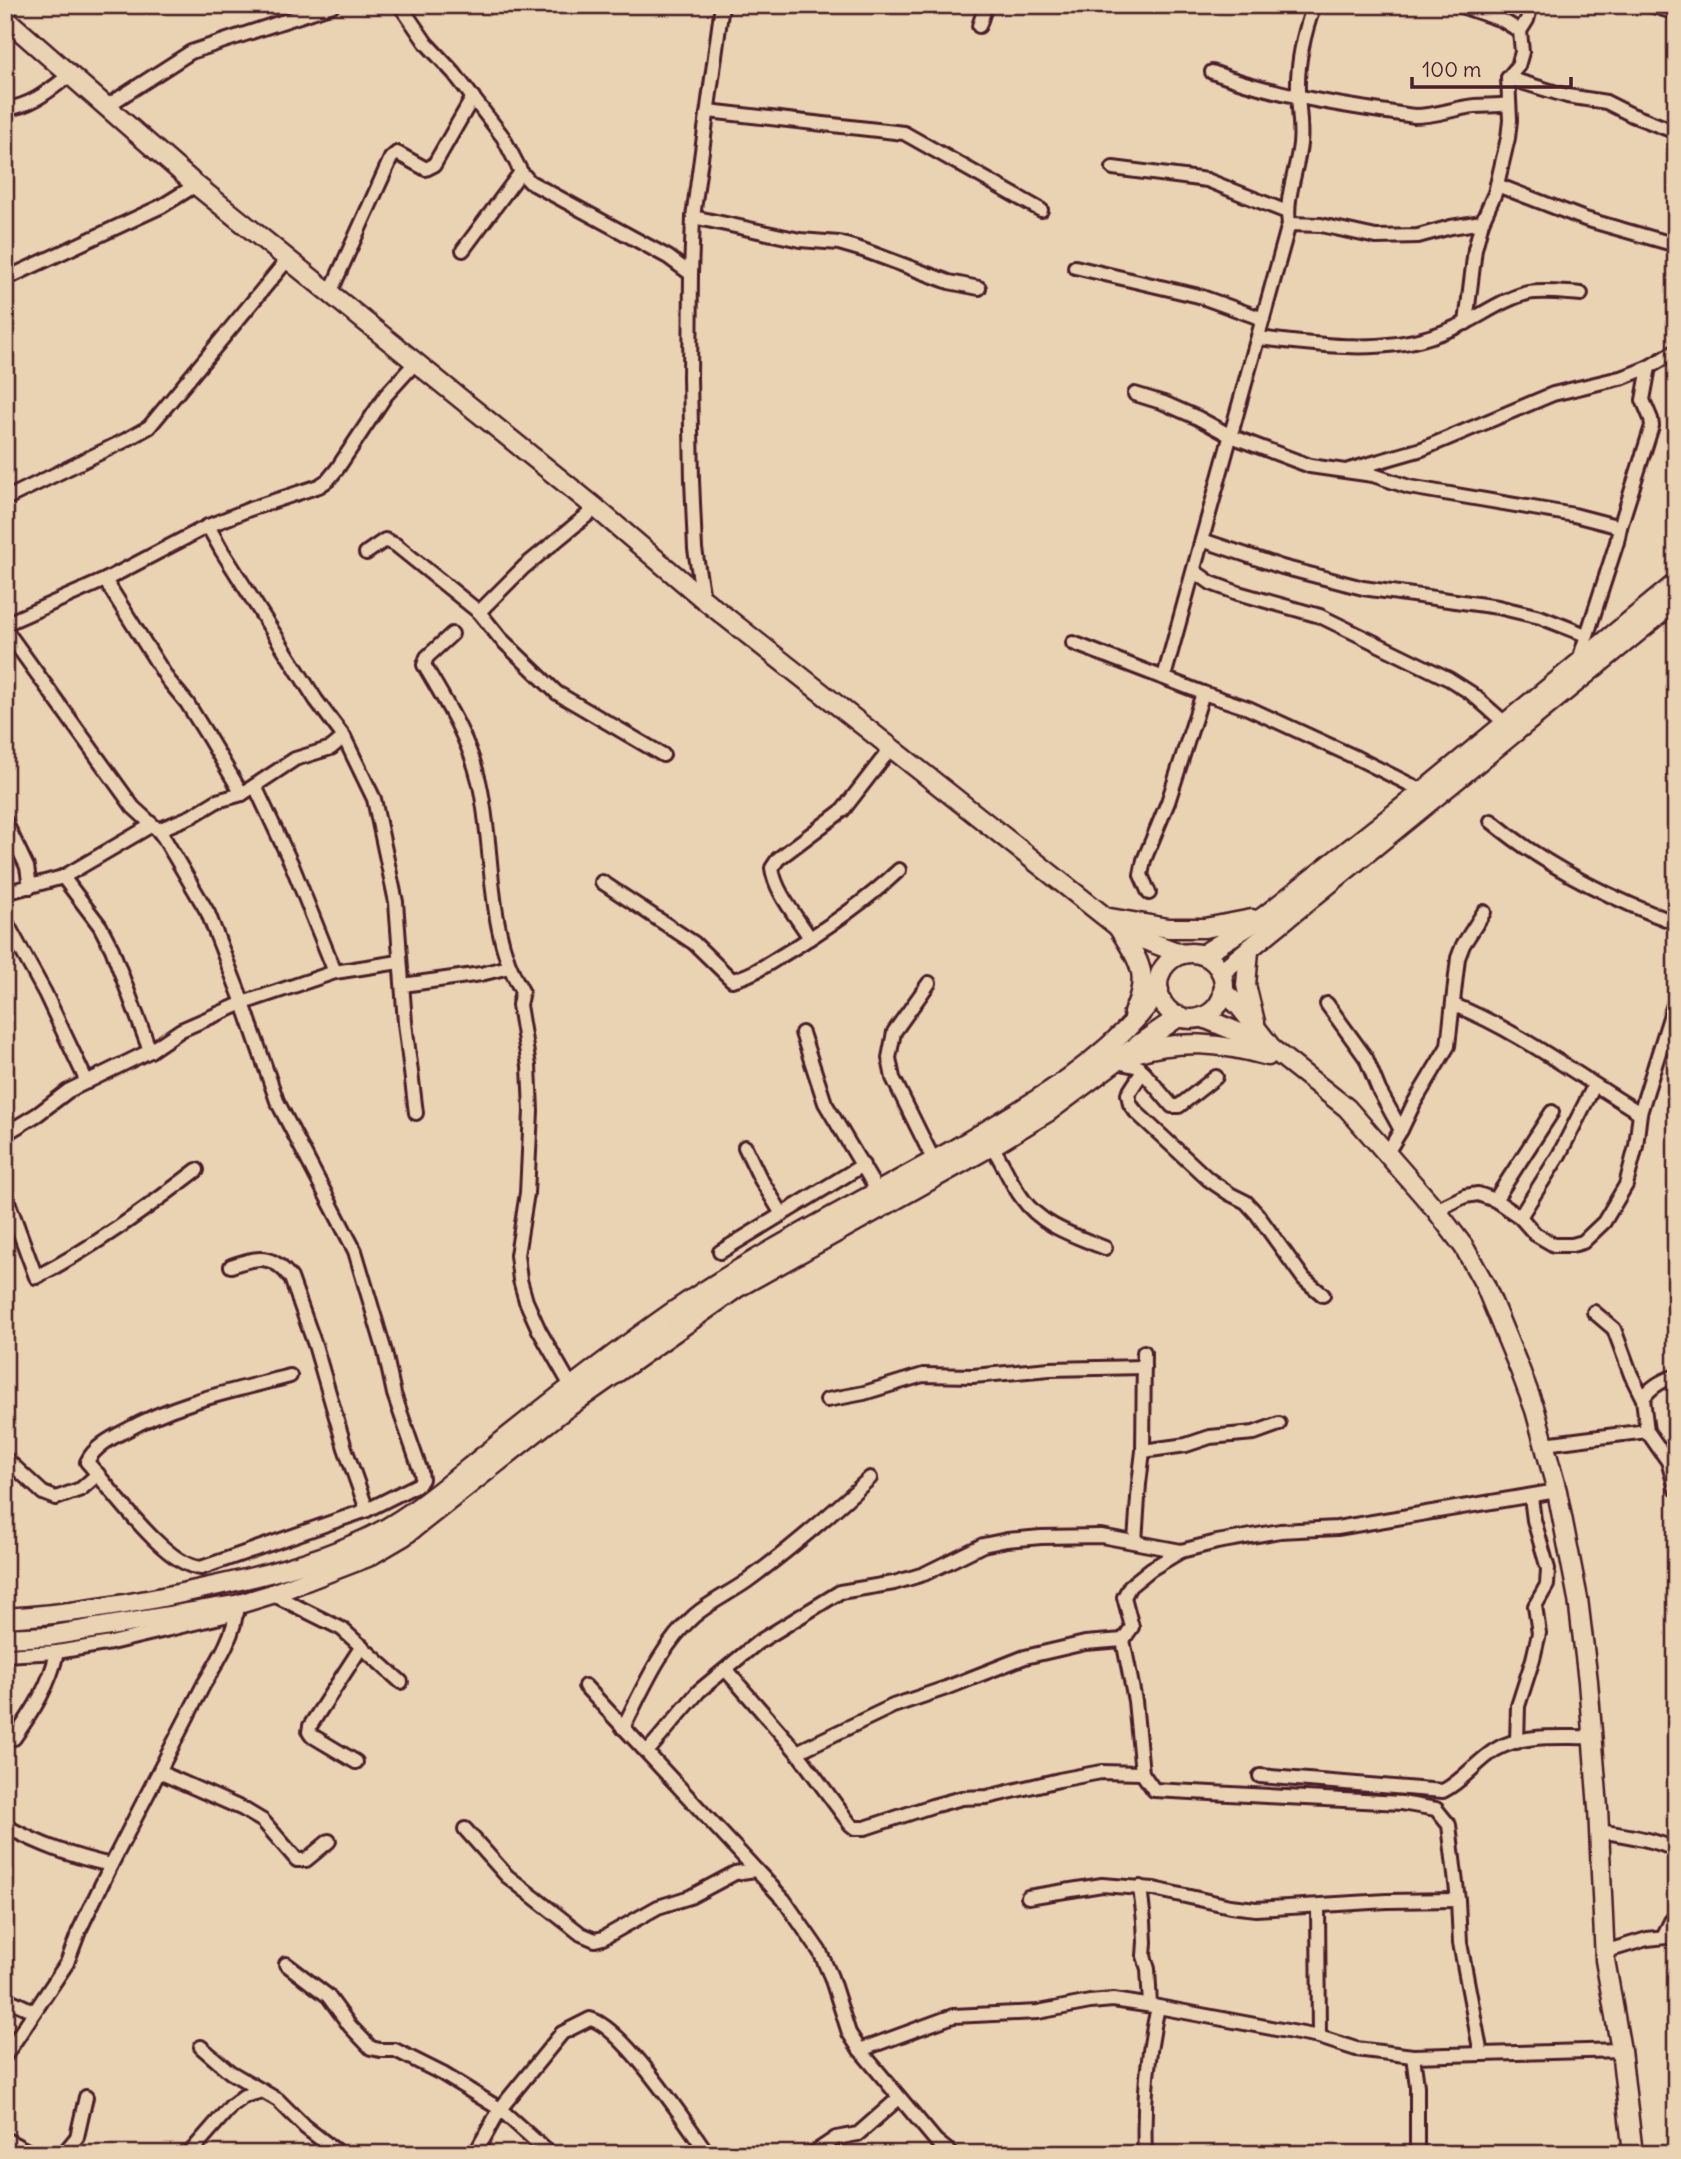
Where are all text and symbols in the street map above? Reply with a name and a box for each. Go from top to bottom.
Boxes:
scale bar [1412,46,1571,90]
text: 100 m [1422,56,1481,83]

